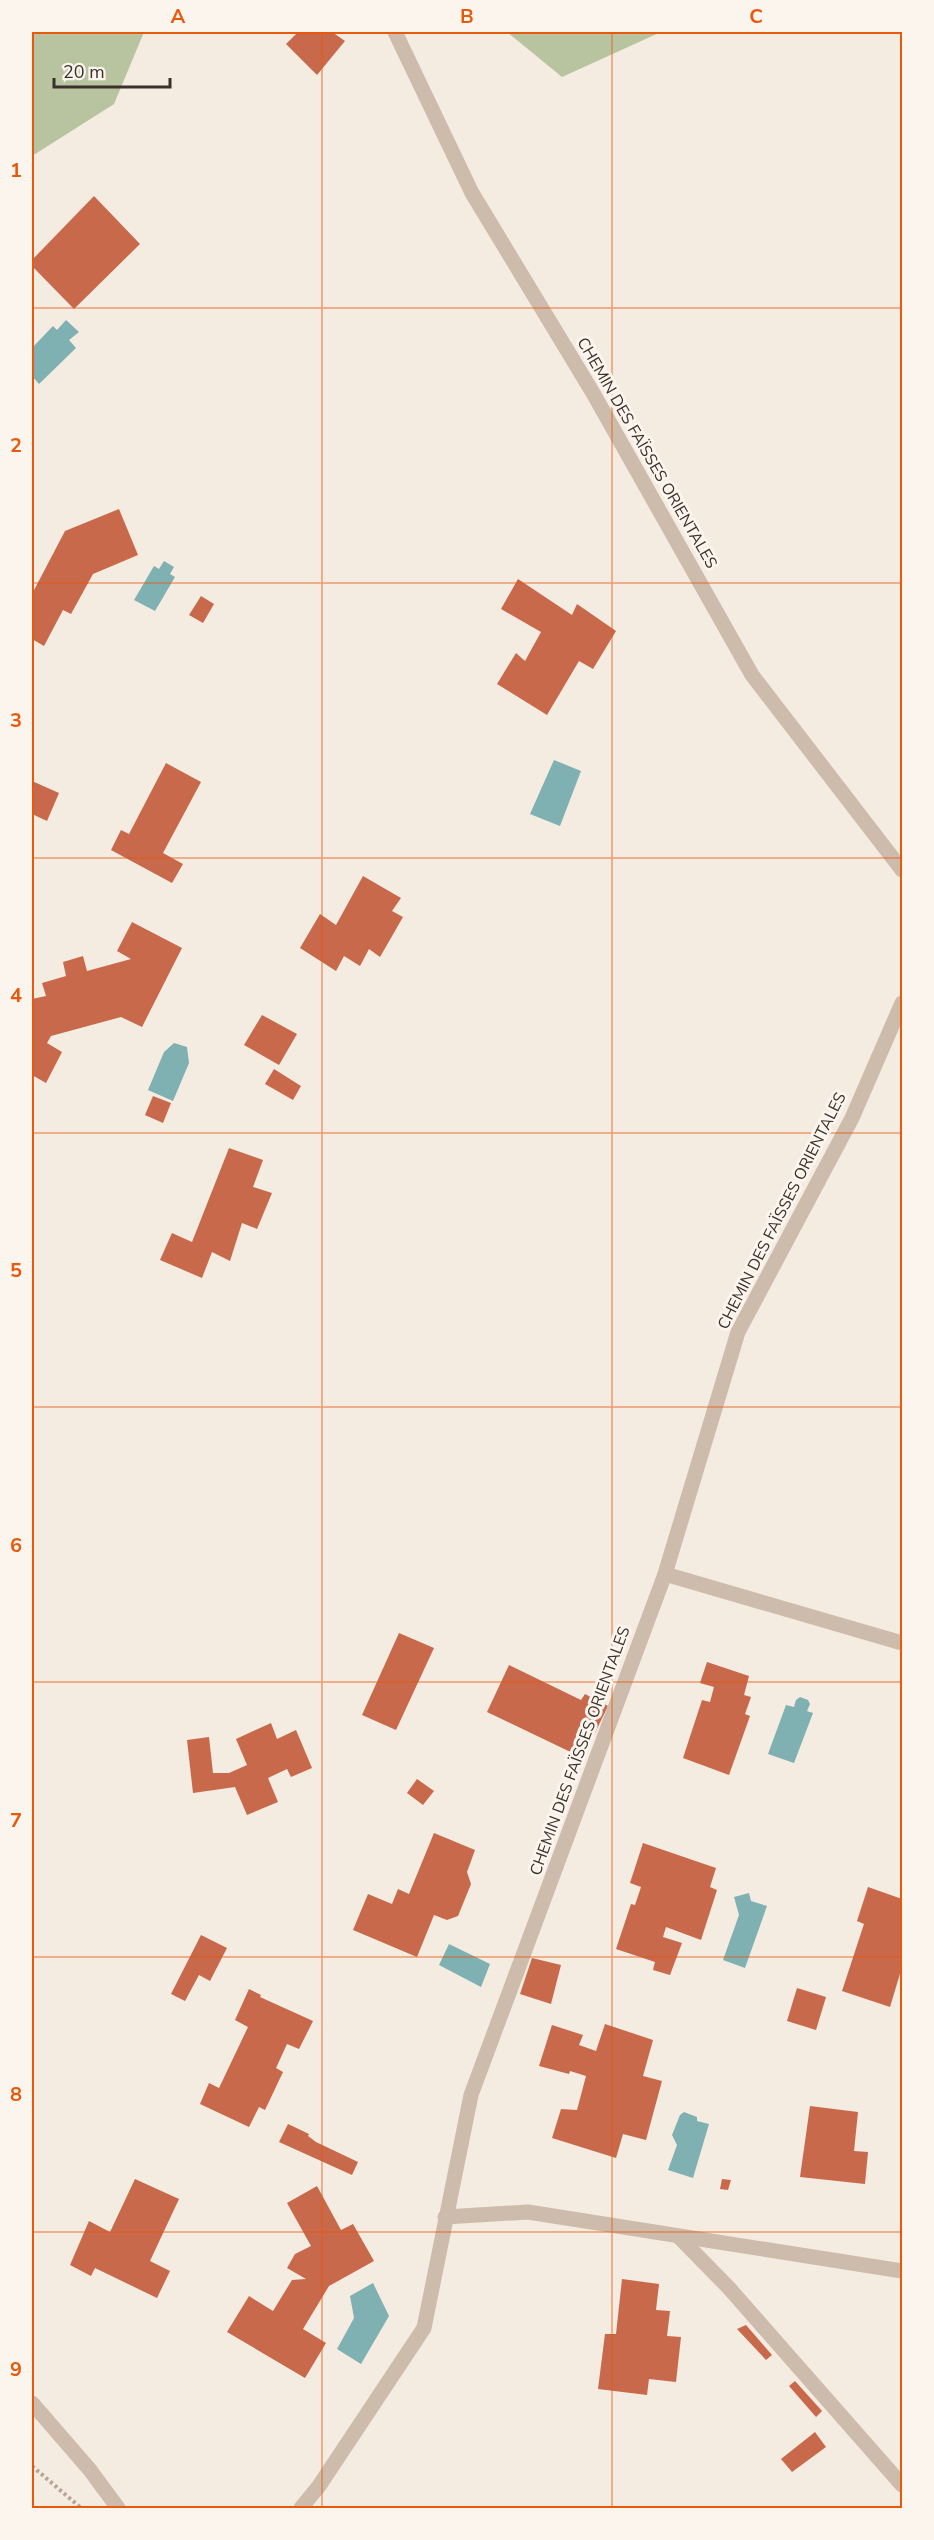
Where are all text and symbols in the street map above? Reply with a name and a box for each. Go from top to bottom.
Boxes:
text: A [171,3,186,30]
text: B [460,3,474,30]
text: C [749,3,763,30]
scale bar [54,51,170,89]
text: 20 m [63,60,105,84]
text: 1 [10,157,22,184]
street label: CHEMIN DES FAÏSSES ORIENTALES [572,333,722,573]
text: 2 [10,432,22,459]
text: 3 [10,707,22,734]
text: 4 [10,982,22,1009]
street label: CHEMIN DES FAÏSSES ORIENTALES [712,1089,852,1333]
text: 5 [10,1257,22,1284]
text: 6 [10,1532,22,1559]
street label: CHEMIN DES FAÏSSES ORIENTALES [525,1623,635,1879]
text: 7 [10,1807,22,1834]
text: 8 [10,2081,22,2108]
text: 9 [10,2356,22,2383]

